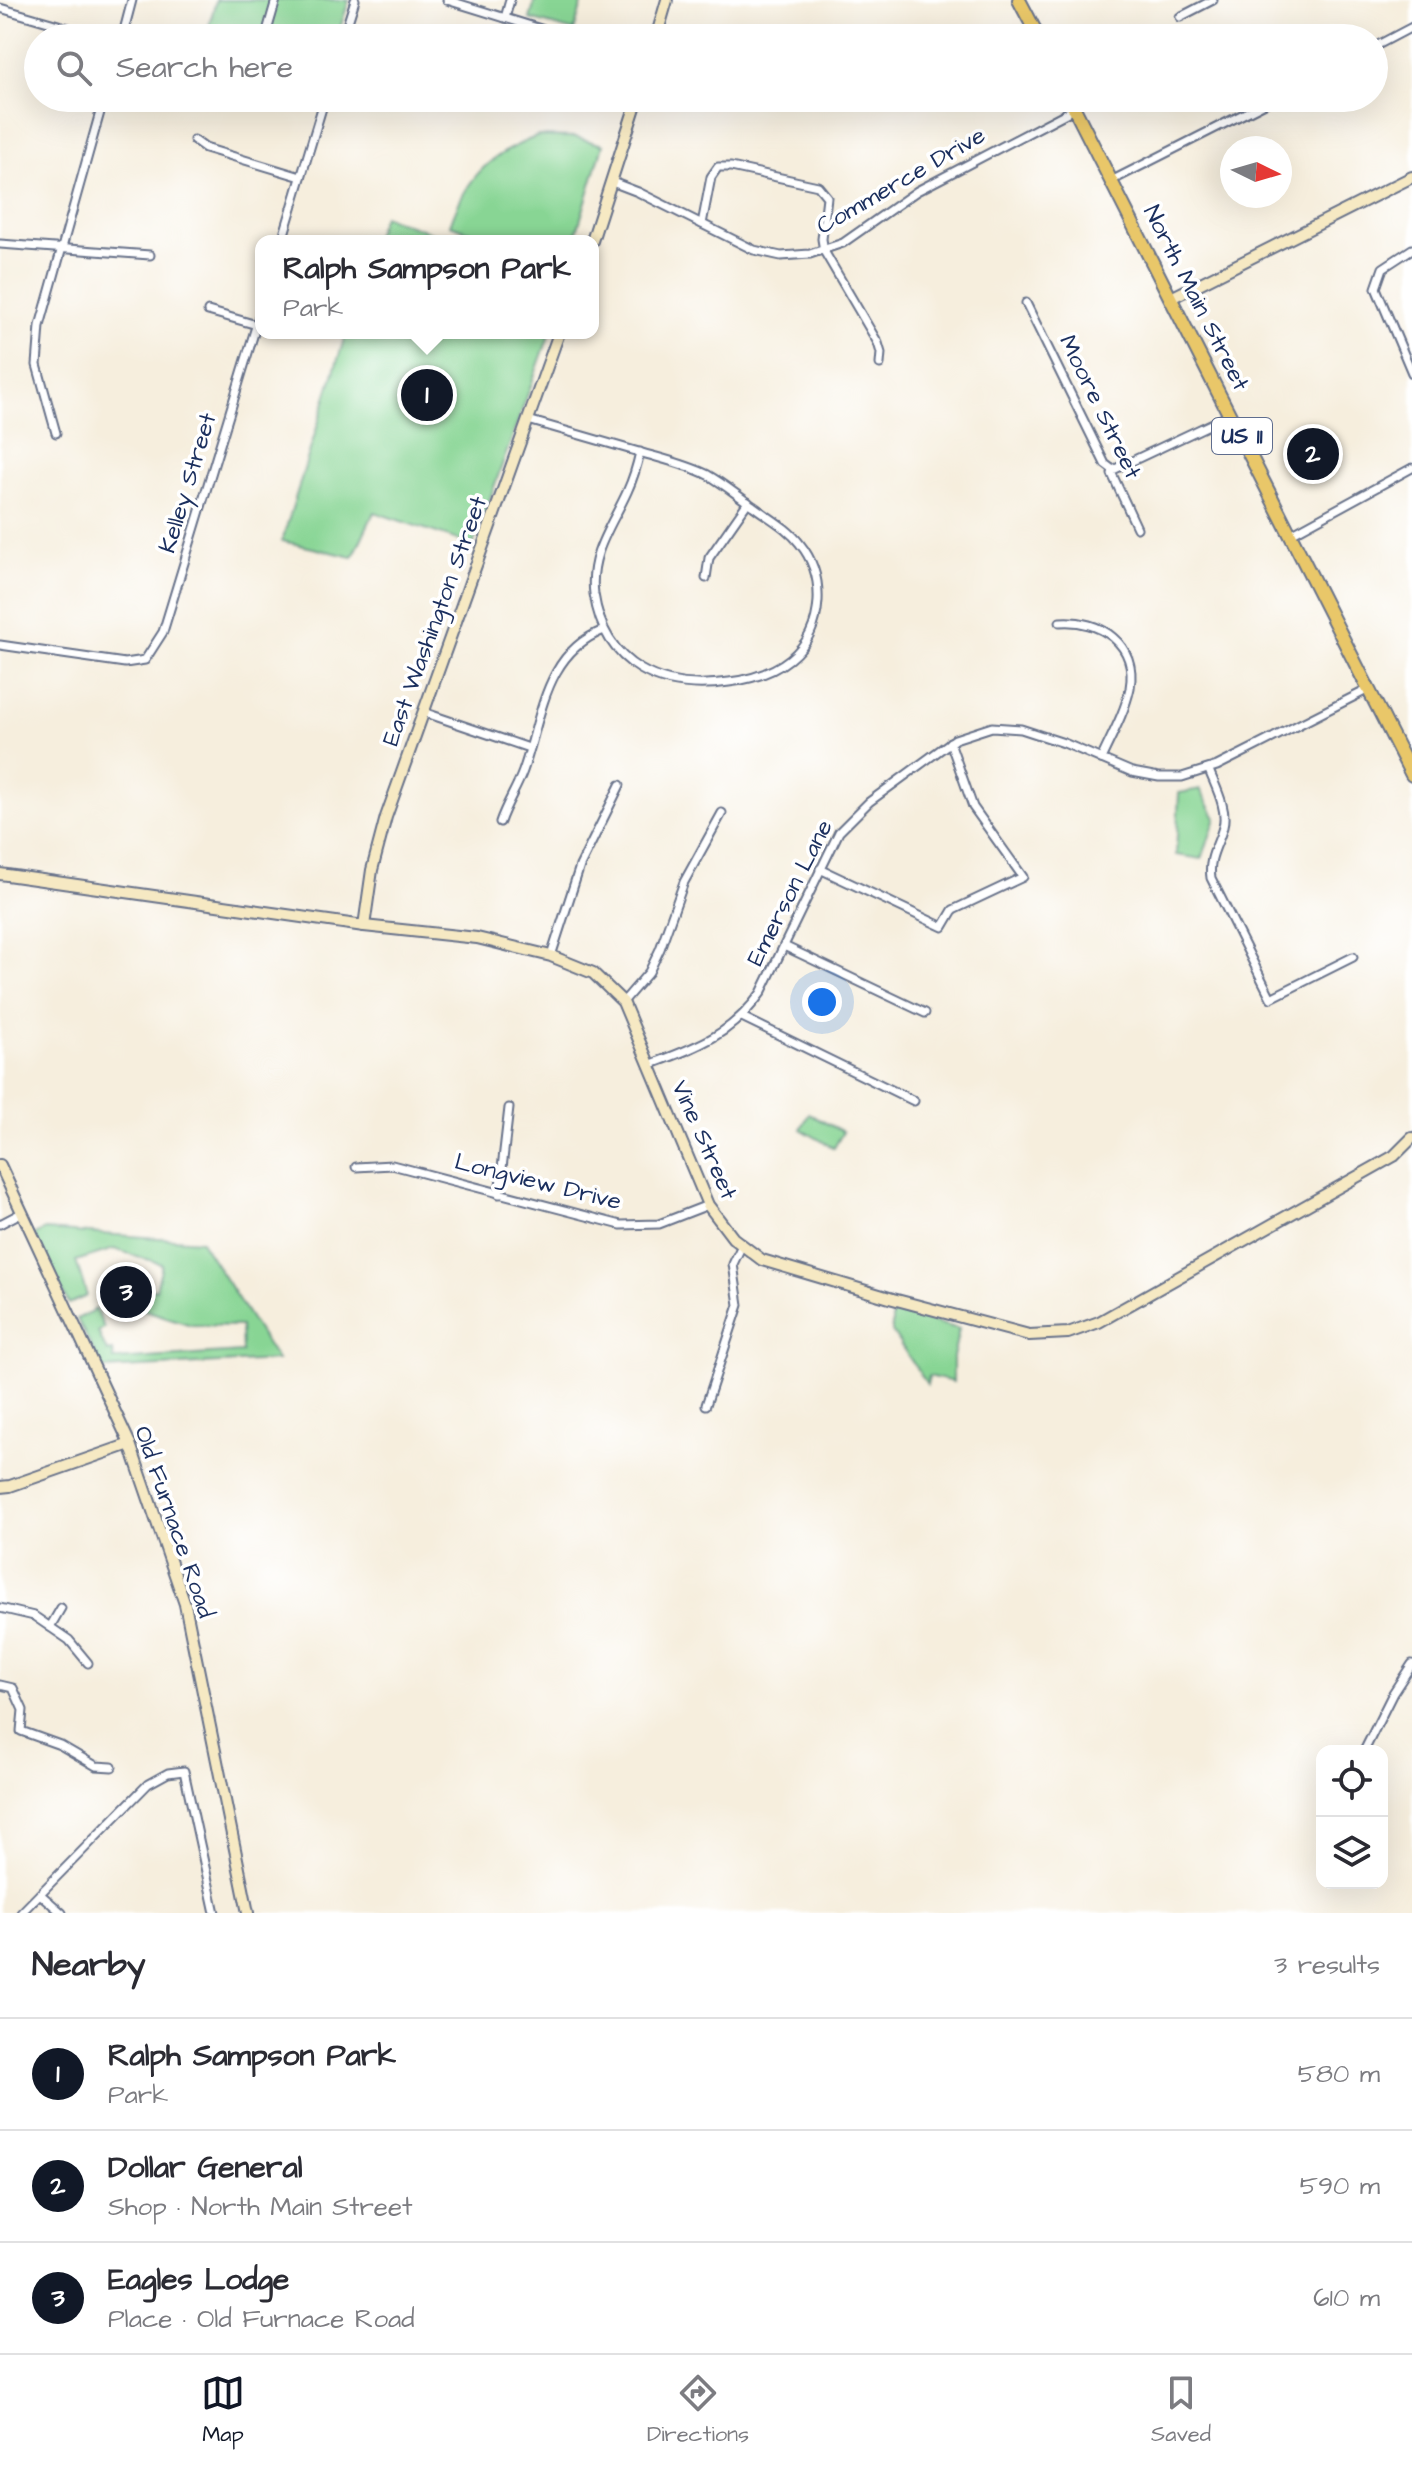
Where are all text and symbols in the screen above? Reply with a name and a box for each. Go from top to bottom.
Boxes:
search box [24,24,1388,112]
icon: search [52,46,96,90]
text: Search here [116,47,293,89]
street label: Commerce Drive [810,119,992,243]
north arrow [1220,136,1292,208]
street label: North Main Street [1134,199,1258,397]
popup [255,235,599,339]
text: Ralph Sampson Park [283,248,571,290]
text: Park [283,290,343,326]
street label: Moore Street [1050,329,1150,485]
pin: 1 [401,365,453,425]
street label: Kelley Street [151,408,226,558]
road number: US 11 [1212,418,1272,454]
pin: 2 [1287,424,1339,484]
street label: East Washington Street [374,491,497,751]
street label: Emerson Lane [739,814,841,972]
your location [802,982,842,1022]
street label: Vine Street [663,1075,746,1205]
street label: Longview Drive [451,1145,625,1220]
pin: 3 [100,1262,152,1322]
street label: Old Furnace Road [125,1421,223,1623]
map controls [1316,1745,1388,1889]
button: locate [1316,1745,1388,1817]
button: layers [1316,1817,1388,1889]
text: Nearby [32,1941,146,1989]
text: 3 results [1274,1947,1380,1983]
text: Ralph Sampson Park [108,2035,396,2077]
text: 1 [56,2056,60,2092]
text: 580 m [1298,2056,1380,2092]
text: Park [108,2077,168,2113]
text: Dollar General [108,2147,302,2189]
text: 2 [51,2168,65,2204]
text: 590 m [1300,2168,1380,2204]
text: Shop · North Main Street [108,2189,413,2225]
text: Eagles Lodge [108,2259,289,2301]
text: 3 [51,2280,65,2316]
text: 610 m [1313,2280,1380,2316]
text: Place · Old Furnace Road [108,2301,415,2337]
tab: Map [201,2371,245,2450]
tab: Directions [647,2371,749,2450]
tab: Saved [1151,2371,1211,2450]

